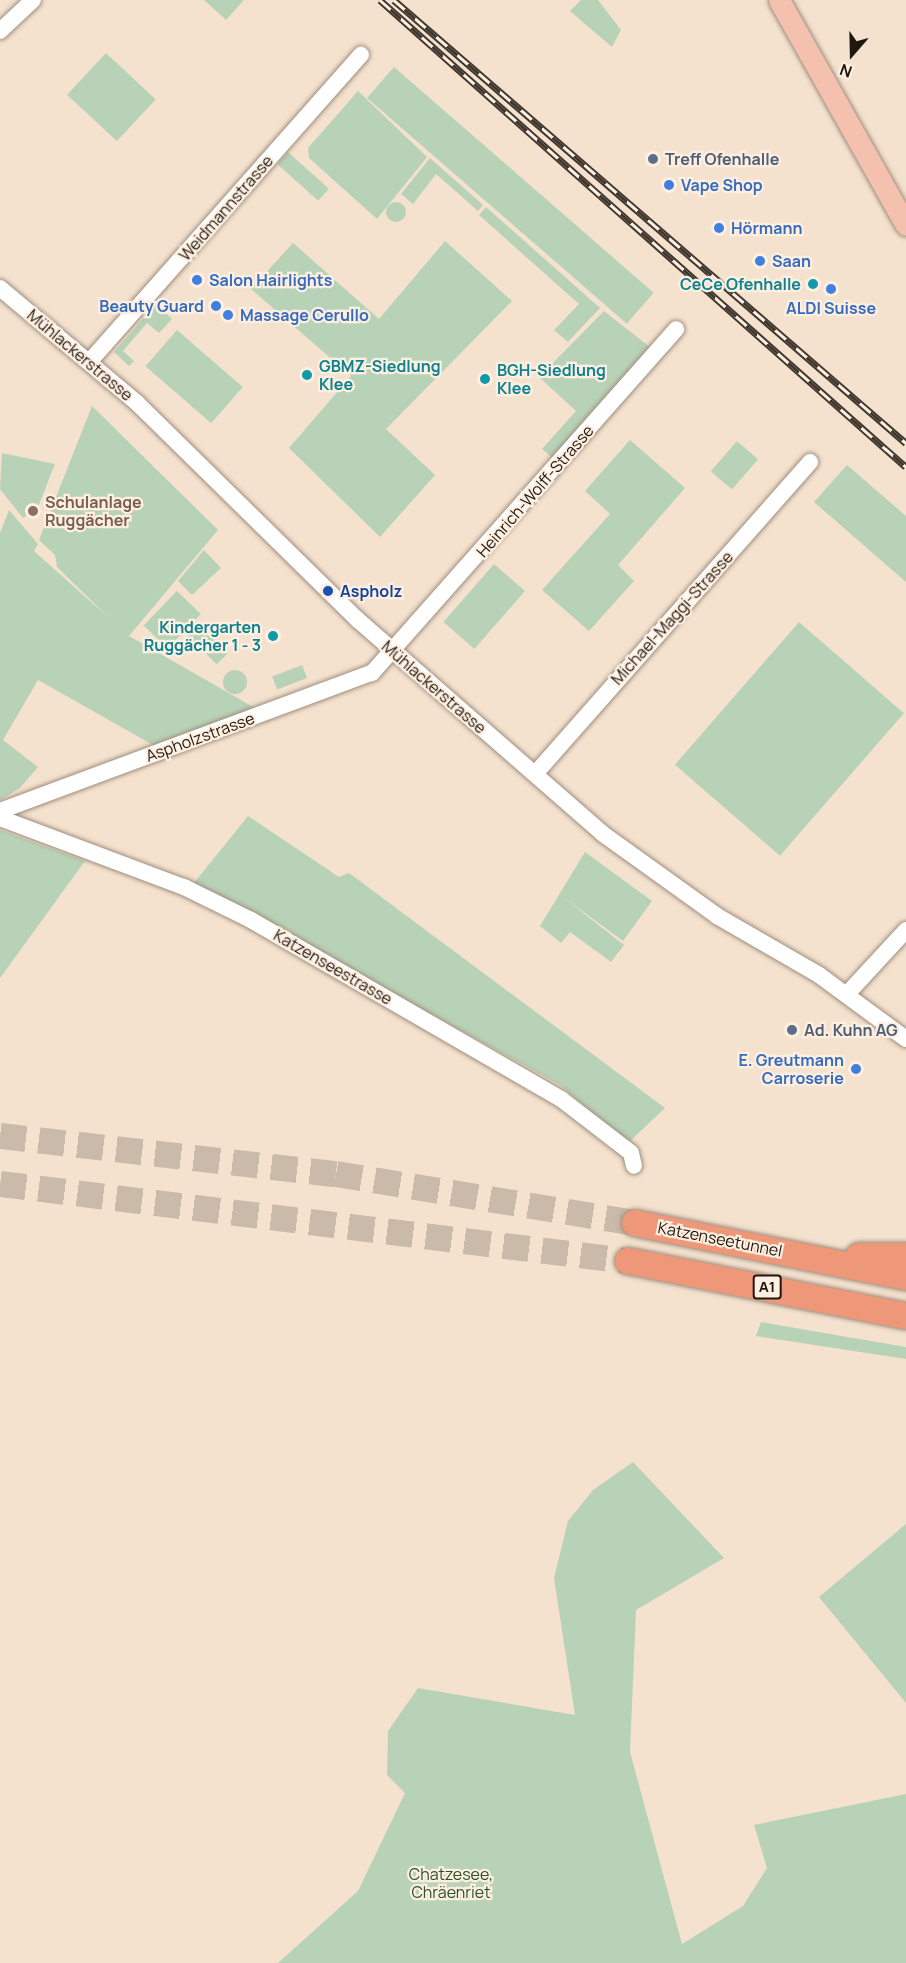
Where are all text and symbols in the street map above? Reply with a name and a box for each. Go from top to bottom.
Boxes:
north arrow [822,24,882,84]
text: N [837,59,855,83]
place label: Treff Ofenhalle [665,149,779,169]
street label: Weidmannstrasse [175,151,277,265]
marker: Treff Ofenhalle [646,152,660,166]
place label: Vape Shop [681,175,763,195]
marker: Vape Shop [662,178,676,192]
place label: Hörmann [731,218,802,238]
marker: Hörmann [712,221,726,235]
place label: Saan [772,251,811,271]
marker: Saan [753,254,767,268]
place label: Salon Hairlights [209,270,332,290]
marker: Salon Hairlights [190,273,204,287]
place label: CeCe Ofenhalle [680,274,801,294]
marker: CeCe Ofenhalle [806,277,820,291]
marker: ALDI Suisse [824,282,838,296]
place label: Beauty Guard [99,296,204,316]
place label: ALDI Suisse [786,298,876,318]
marker: Beauty Guard [209,299,223,313]
street label: Mühlackerstrasse [23,305,137,405]
place label: Massage Cerullo [240,305,369,325]
marker: Massage Cerullo [221,308,235,322]
place label: GBMZ-Siedlung Klee [319,356,441,394]
place label: BGH-Siedlung Klee [497,360,606,398]
marker: GBMZ-Siedlung Klee [300,368,314,382]
marker: BGH-Siedlung Klee [478,372,492,386]
street label: Heinrich-Wolff-Strasse [472,421,598,561]
place label: Schulanlage Ruggächer [45,492,142,530]
marker: Schulanlage Ruggächer [26,504,40,518]
street label: Michael-Maggi-Strasse [607,547,737,689]
place label: Aspholz [340,581,402,601]
marker: Aspholz [321,584,335,598]
place label: Kindergarten Ruggächer 1 - 3 [144,617,261,655]
marker: Kindergarten Ruggächer 1 - 3 [266,629,280,643]
street label: Mühlackerstrasse [378,637,490,737]
street label: Aspholzstrasse [143,708,257,766]
street label: Katzenseestrasse [270,925,396,1009]
place label: Ad. Kuhn AG [804,1020,898,1040]
marker: Ad. Kuhn AG [785,1023,799,1037]
place label: E. Greutmann Carroserie [738,1050,844,1088]
marker: E. Greutmann Carroserie [849,1062,863,1076]
street label: Katzenseetunnel [656,1218,784,1260]
road number: A1 [752,1275,782,1299]
park label: Chatzesee, Chräenriet [409,1864,493,1902]

